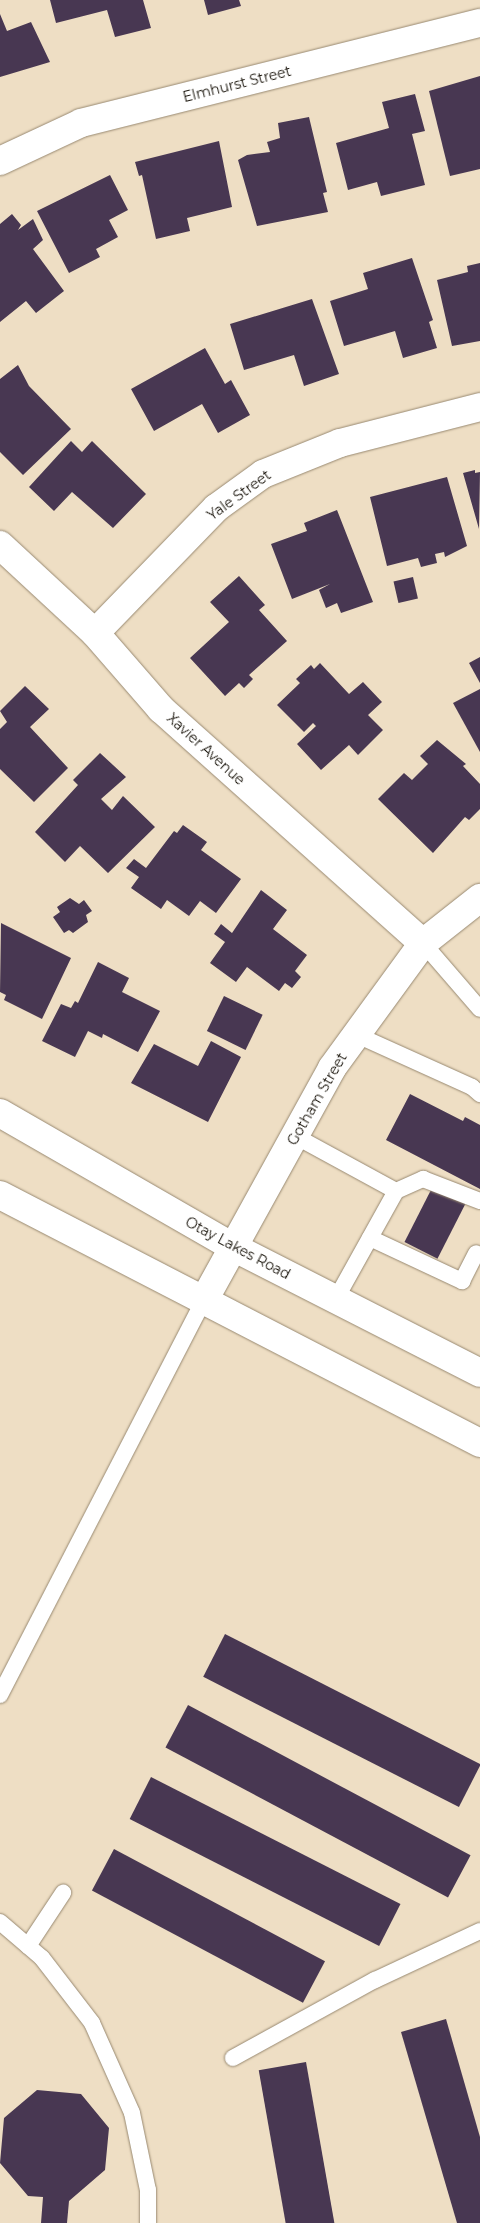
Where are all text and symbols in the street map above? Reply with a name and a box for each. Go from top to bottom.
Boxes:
street label: Elmhurst Street [181,62,293,106]
street label: Yale Street [204,466,274,524]
street label: Xavier Avenue [164,710,248,788]
street label: Gotham Street [284,1050,350,1148]
street label: Otay Lakes Road [183,1213,293,1283]

